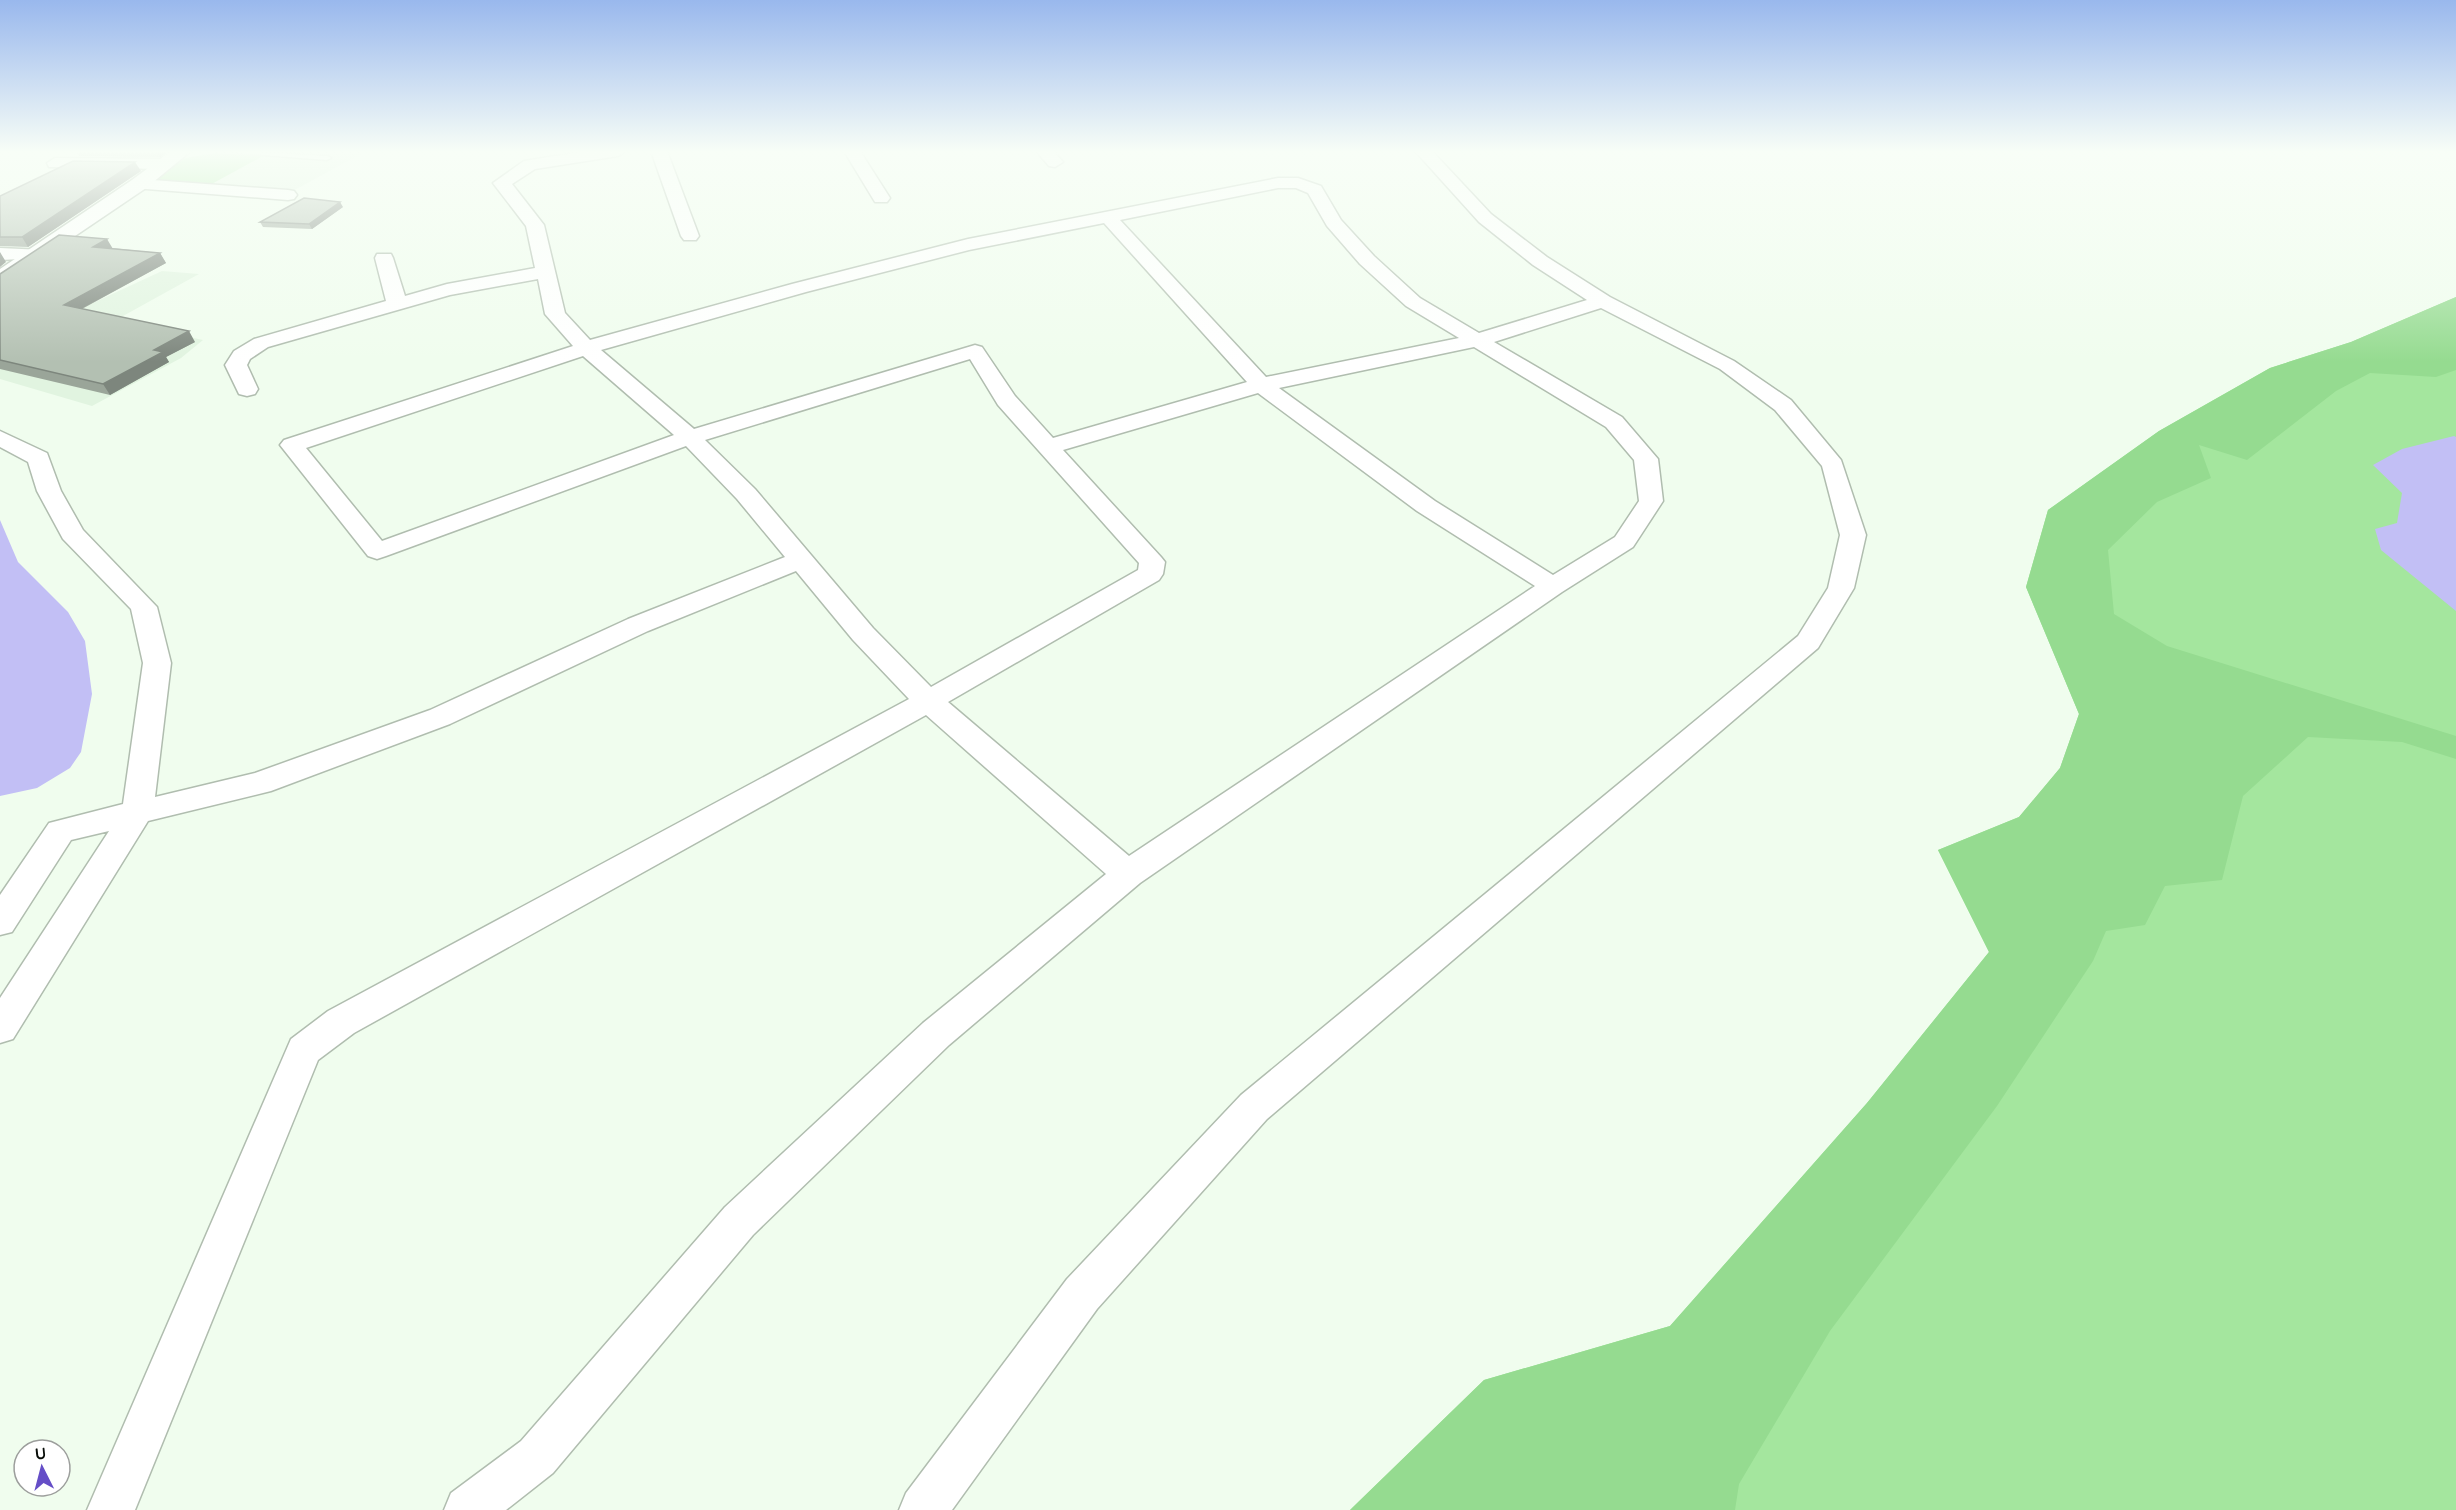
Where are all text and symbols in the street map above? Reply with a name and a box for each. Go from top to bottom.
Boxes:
north arrow [12,1438,72,1498]
text: U [34,1443,47,1464]

